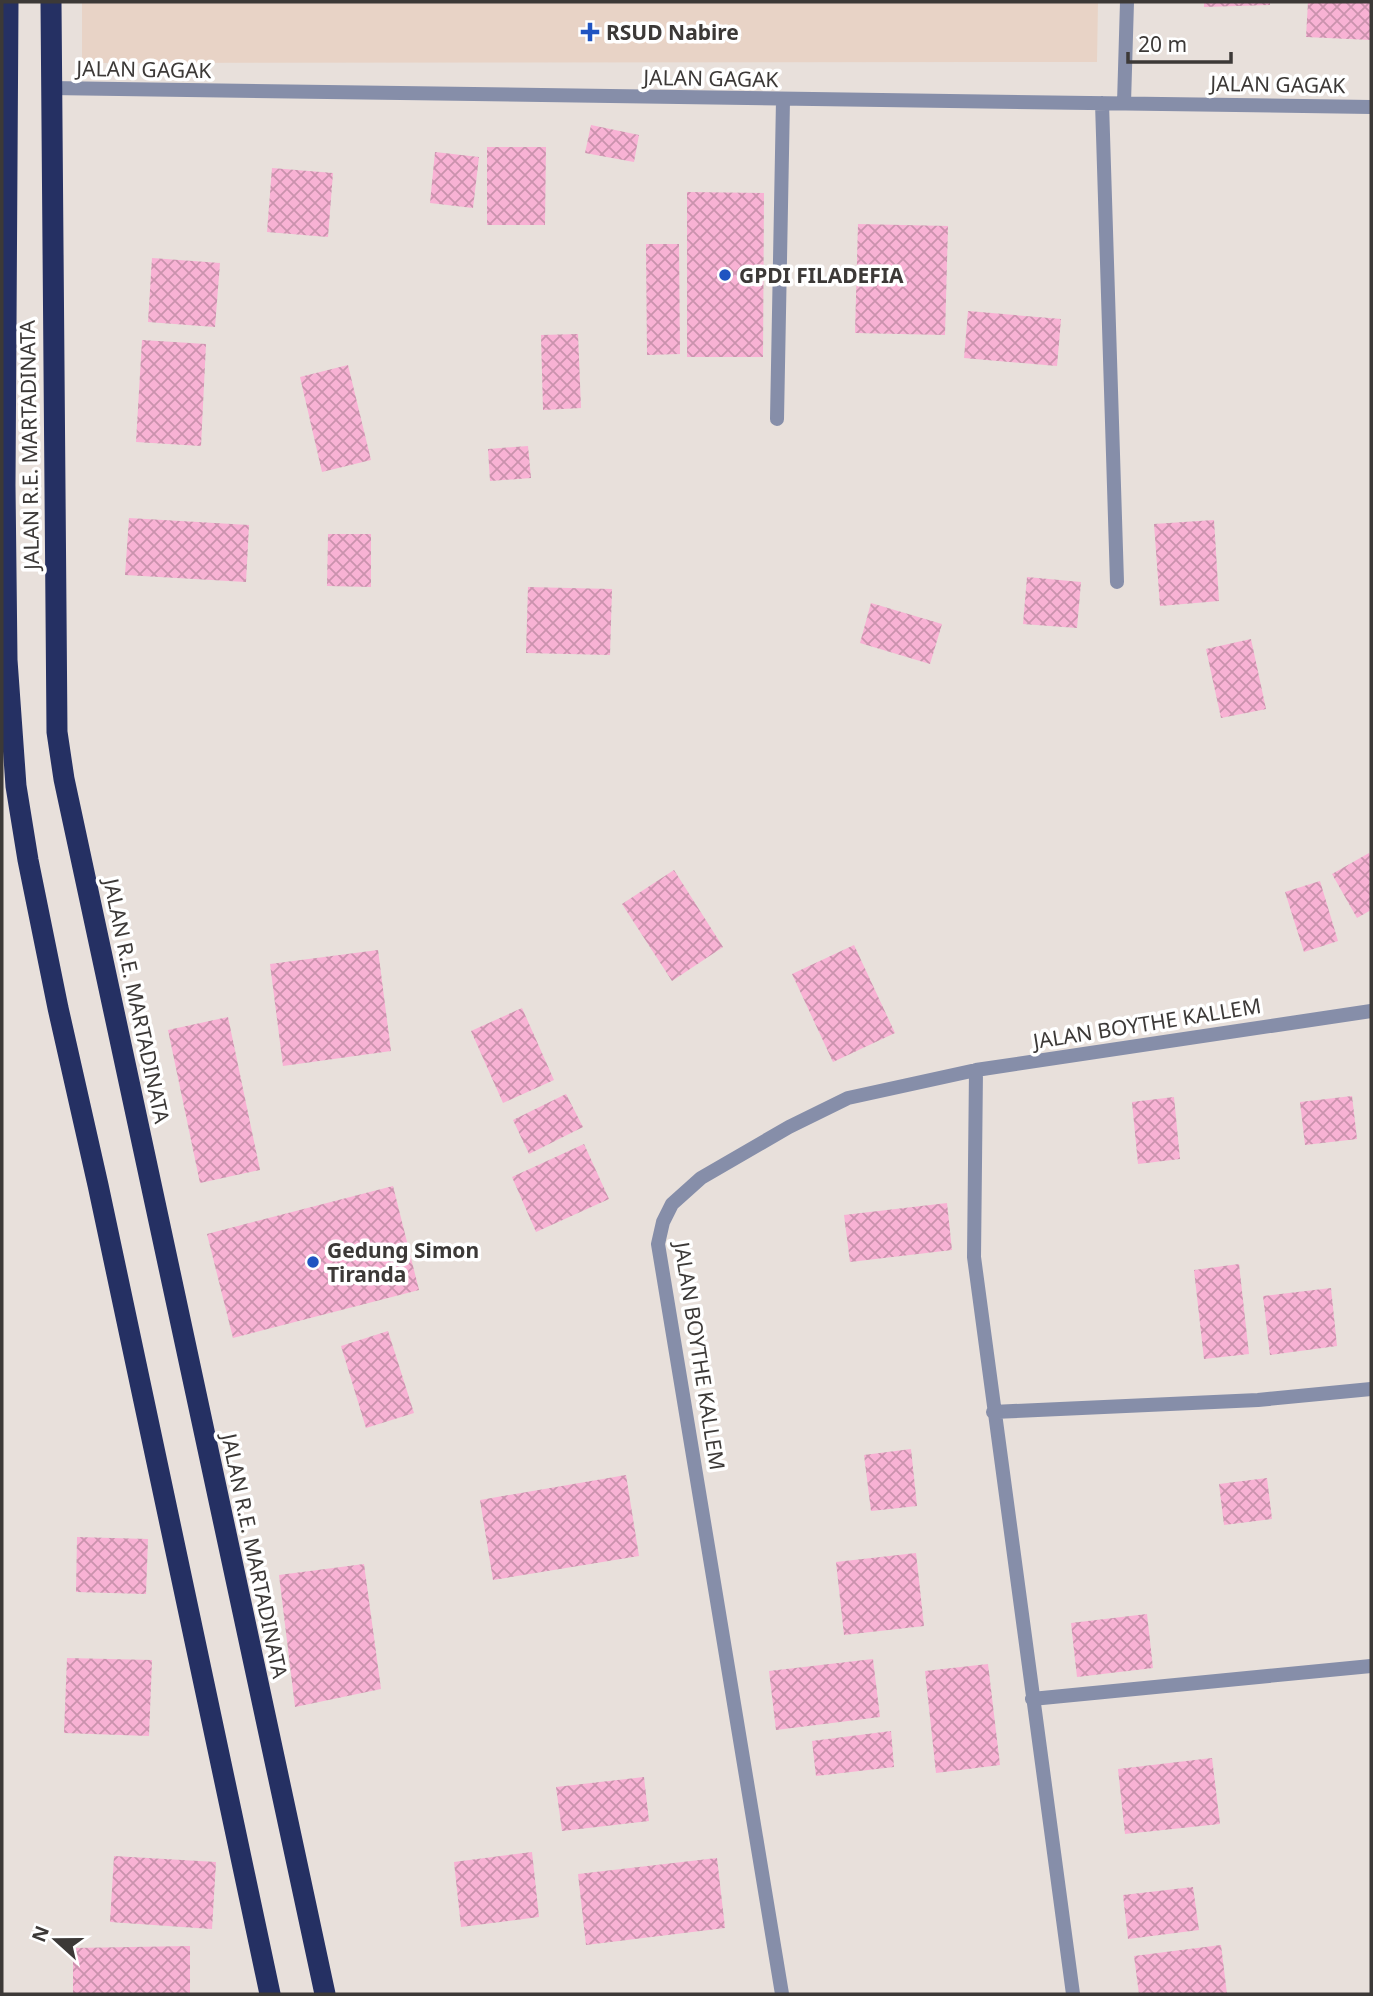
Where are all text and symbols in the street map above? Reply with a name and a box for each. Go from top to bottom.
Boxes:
place label: RSUD Nabire [606,18,739,46]
scale bar [1128,21,1231,65]
marker: RSUD Nabire [580,22,600,42]
text: 20 m [1138,30,1187,58]
street label: JALAN GAGAK [74,54,212,84]
street label: JALAN GAGAK [641,63,779,93]
street label: JALAN GAGAK [1208,69,1346,99]
place label: GPDI FILADEFIA [739,261,904,289]
marker: GPDI FILADEFIA [717,267,733,283]
street label: JALAN R.E. MARTADINATA [13,319,45,572]
street label: JALAN R.E. MARTADINATA [97,874,177,1127]
street label: JALAN BOYTHE KALLEM [1029,991,1263,1055]
place label: Gedung Simon Tiranda [327,1236,479,1288]
street label: JALAN BOYTHE KALLEM [668,1238,732,1472]
marker: Gedung Simon Tiranda [305,1254,321,1270]
street label: JALAN R.E. MARTADINATA [215,1429,295,1682]
north arrow [21,1905,91,1975]
text: N [25,1922,55,1946]

